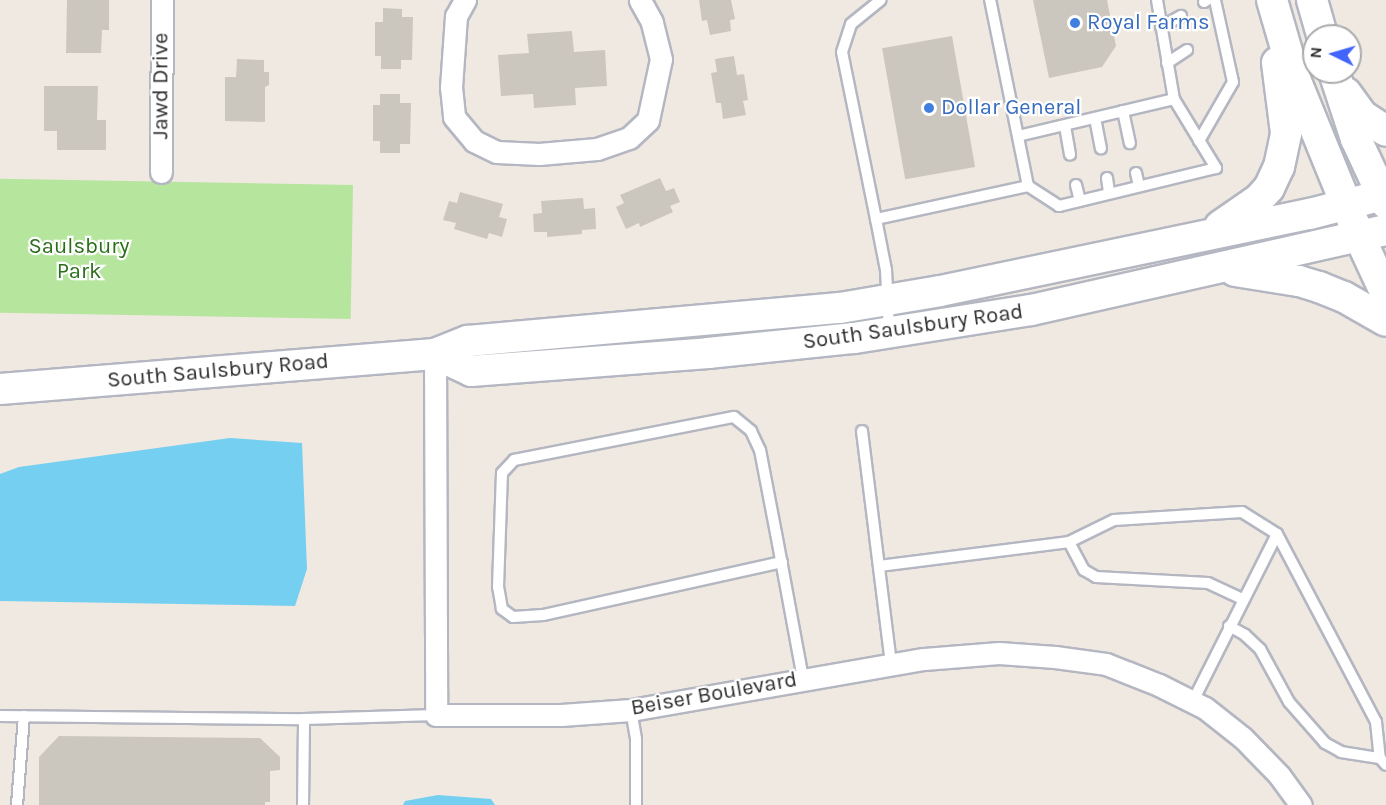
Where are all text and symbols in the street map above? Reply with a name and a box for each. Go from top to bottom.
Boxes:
place label: Royal Farms [1087,10,1209,36]
marker: Royal Farms [1068,16,1082,30]
north arrow [1302,24,1362,84]
street label: Jawd Drive [148,33,174,139]
text: N [1306,46,1326,59]
place label: Dollar General [941,95,1081,121]
marker: Dollar General [922,101,936,115]
park label: Saulsbury Park [28,233,130,284]
street label: South Saulsbury Road [801,298,1025,356]
street label: South Saulsbury Road [106,348,330,394]
street label: Beiser Boulevard [629,666,799,722]

